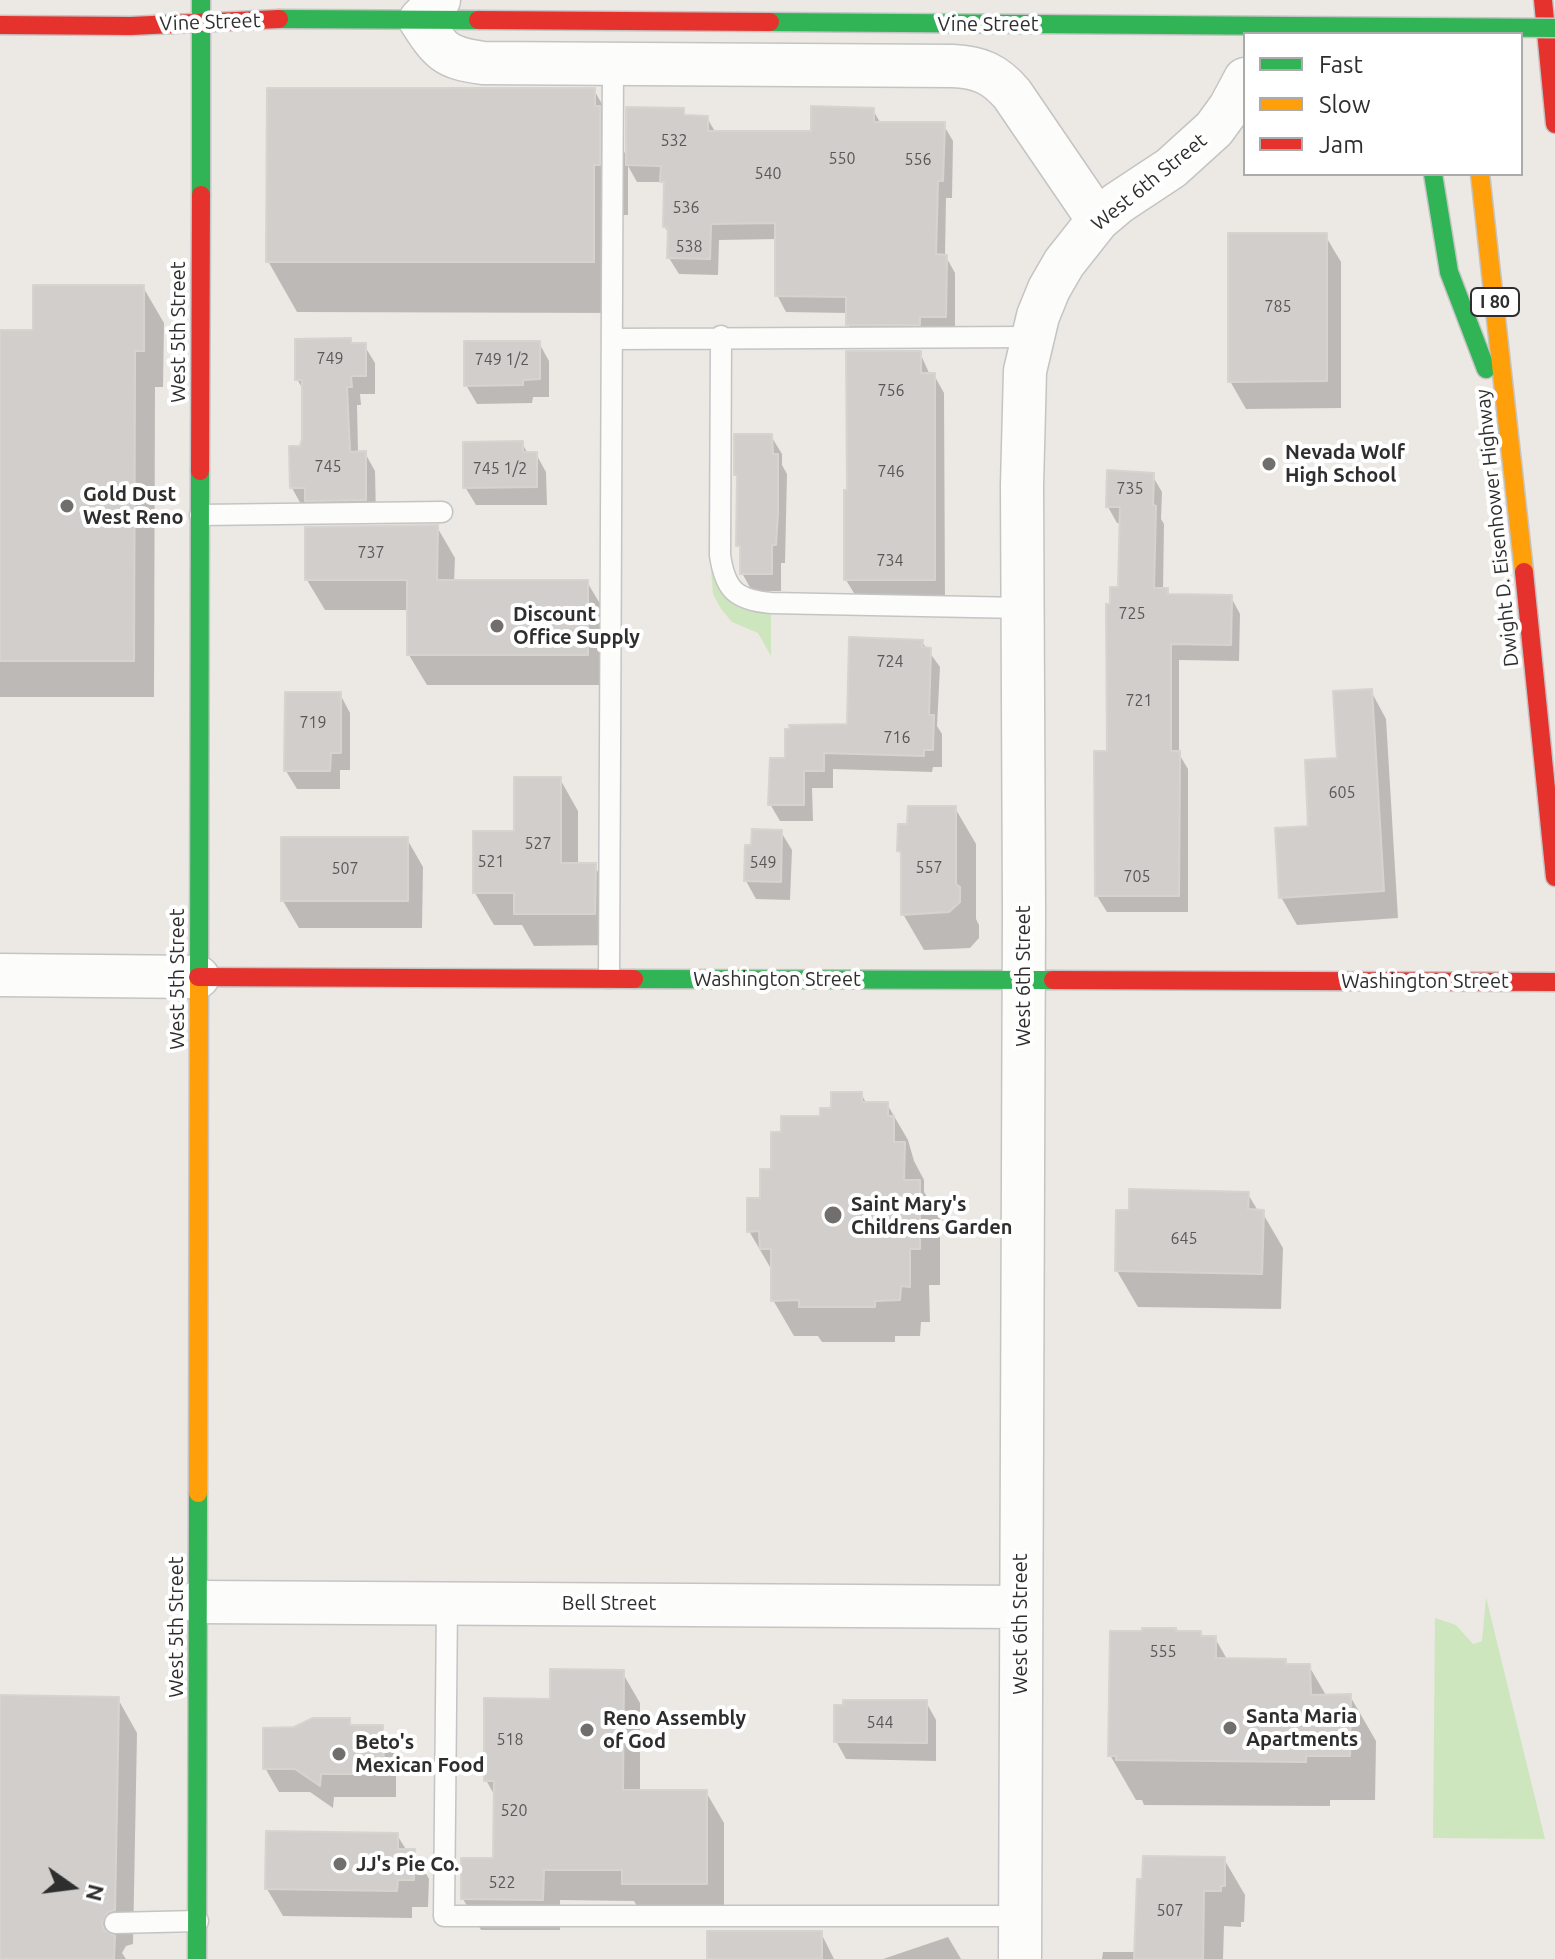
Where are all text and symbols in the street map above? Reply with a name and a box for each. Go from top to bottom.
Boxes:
street label: Vine Street [159,8,261,36]
street label: Vine Street [937,12,1039,36]
legend [1243,32,1523,176]
text: Fast [1319,51,1363,78]
text: Slow [1319,91,1371,118]
street label: West 6th Street [1087,128,1211,236]
house number: 532 [660,131,688,151]
text: Jam [1319,131,1364,158]
house number: 550 [828,149,856,169]
house number: 556 [904,150,932,170]
house number: 540 [754,164,782,184]
house number: 536 [672,198,700,218]
house number: 538 [675,237,703,257]
street label: West 5th Street [166,261,190,403]
road number: I 80 [1471,288,1519,316]
house number: 785 [1264,297,1292,317]
house number: 749 [316,349,344,369]
house number: 749 1/2 [475,350,529,370]
house number: 756 [877,381,905,401]
street label: Dwight D. Eisenhower Highway [1470,388,1524,668]
place label: Nevada Wolf High School [1285,440,1405,487]
marker: Nevada Wolf High School [1260,455,1278,473]
house number: 745 [314,457,342,477]
house number: 745 1/2 [473,459,527,479]
house number: 746 [877,462,905,482]
house number: 735 [1116,479,1144,499]
place label: Gold Dust West Reno [83,482,184,529]
marker: Gold Dust West Reno [58,497,76,515]
house number: 737 [357,543,385,563]
house number: 734 [876,551,904,571]
place label: Discount Office Supply [513,602,640,649]
house number: 725 [1118,604,1146,624]
marker: Discount Office Supply [488,617,506,635]
house number: 724 [876,652,904,672]
house number: 721 [1125,691,1153,711]
house number: 719 [299,713,327,733]
house number: 716 [883,728,911,748]
house number: 605 [1328,783,1356,803]
house number: 527 [524,834,552,854]
house number: 521 [477,852,505,872]
house number: 549 [749,853,777,873]
house number: 557 [915,858,943,878]
house number: 507 [331,859,359,879]
house number: 705 [1123,867,1151,887]
street label: West 6th Street [1011,905,1035,1047]
street label: West 5th Street [165,908,189,1050]
street label: Washington Street [693,967,861,991]
street label: Washington Street [1341,969,1509,993]
place label: Saint Mary's Childrens Garden [851,1192,1013,1239]
marker: Saint Mary's Childrens Garden [822,1204,844,1226]
house number: 645 [1170,1229,1198,1249]
street label: West 6th Street [1008,1553,1032,1695]
street label: West 5th Street [164,1556,188,1698]
street label: Bell Street [562,1591,656,1615]
house number: 555 [1149,1642,1177,1662]
place label: Santa Maria Apartments [1246,1704,1358,1751]
place label: Reno Assembly of God [603,1706,746,1753]
house number: 544 [866,1713,894,1733]
marker: Santa Maria Apartments [1221,1719,1239,1737]
marker: Reno Assembly of God [578,1721,596,1739]
place label: Beto's Mexican Food [355,1730,485,1777]
house number: 518 [496,1730,524,1750]
marker: Beto's Mexican Food [330,1745,348,1763]
house number: 520 [500,1801,528,1821]
north arrow [32,1847,112,1927]
place label: JJ's Pie Co. [356,1852,459,1876]
marker: JJ's Pie Co. [331,1855,349,1873]
house number: 522 [488,1873,516,1893]
text: N [82,1882,110,1904]
house number: 507 [1156,1901,1184,1921]

